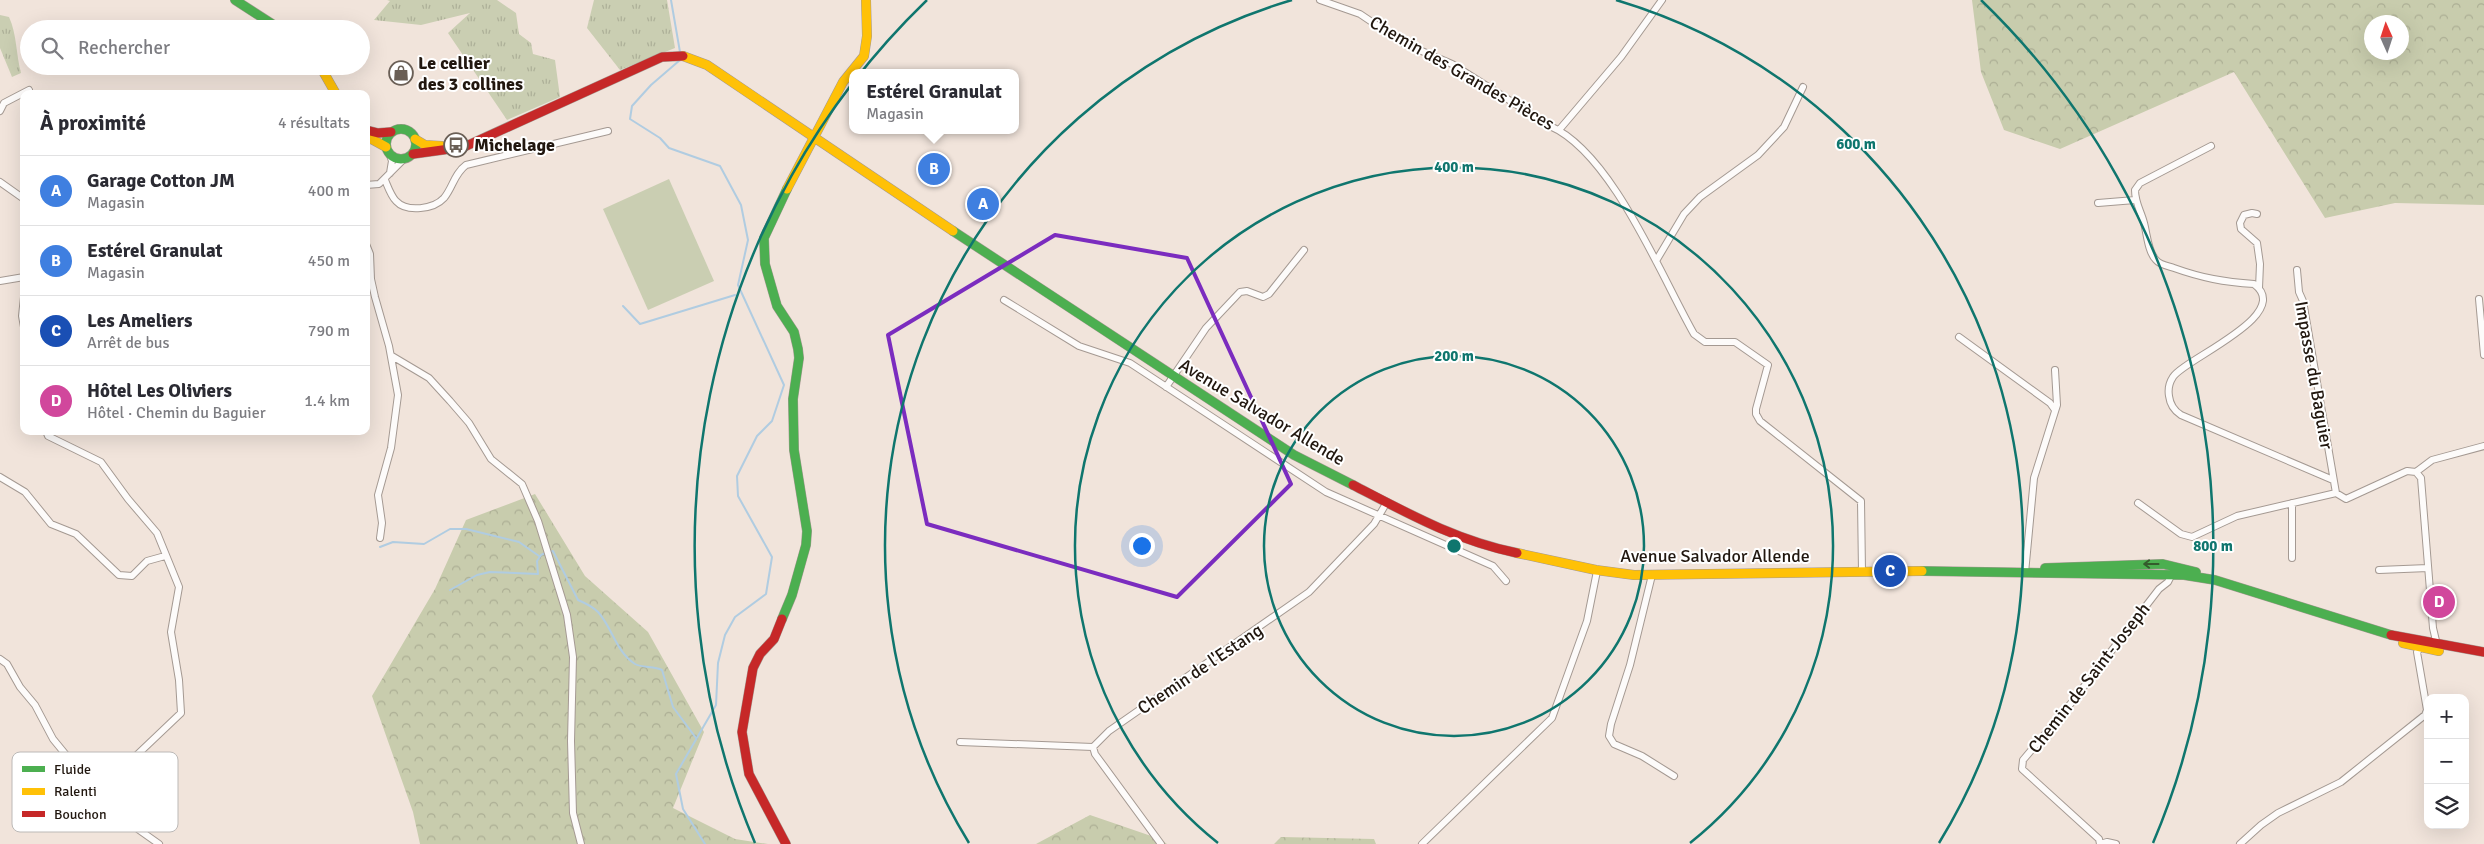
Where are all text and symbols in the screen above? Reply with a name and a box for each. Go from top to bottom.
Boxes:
street label: Chemin des Grandes Pièces [1366,11,1558,135]
north arrow [2364,15,2409,60]
search box [20,20,370,75]
icon: search [38,34,66,62]
text: Rechercher [78,36,170,60]
place label: Le cellier des 3 collines [418,52,523,95]
shop icon: Le cellier des 3 collines [388,60,414,86]
popup [849,69,1019,134]
text: Estérel Granulat [866,80,1002,104]
text: Magasin [866,104,924,124]
text: À proximité [40,110,146,136]
text: 4 résultats [278,113,350,133]
bus stop icon: Michelage [443,132,469,158]
place label: Michelage [474,134,555,156]
text: 600 m [1836,135,1876,153]
pin: B [918,150,950,188]
text: 400 m [1434,158,1474,176]
text: Garage Cotton JM [87,169,235,193]
text: A [51,181,61,201]
text: 400 m [308,181,350,201]
pin: A [967,185,999,223]
text: Magasin [87,193,145,213]
text: Estérel Granulat [87,239,223,263]
text: B [51,251,61,271]
text: 450 m [308,251,350,271]
text: Magasin [87,263,145,283]
street label: Impasse du Baguier [2290,299,2338,451]
text: Les Ameliers [87,309,192,333]
text: C [51,321,61,341]
text: 790 m [308,321,350,341]
text: Arrêt de bus [87,333,170,353]
text: 200 m [1434,347,1474,365]
street label: Avenue Salvador Allende [1175,354,1349,470]
text: Hôtel Les Oliviers [87,379,232,403]
text: D [51,391,61,411]
text: 1.4 km [304,391,350,411]
text: Hôtel · Chemin du Baguier [87,403,266,423]
your location [1129,533,1155,559]
centre of rings [1445,537,1463,555]
text: 800 m [2193,537,2233,555]
street label: Avenue Salvador Allende [1620,545,1810,567]
pin: C [1874,552,1906,590]
one-way arrow [2143,559,2160,569]
pin: D [2423,583,2455,621]
street label: Chemin de Saint-Joseph [2023,598,2155,758]
street label: Chemin de l'Estang [1133,619,1267,719]
map controls [2424,694,2469,829]
button: + [2424,694,2469,739]
button: − [2424,739,2469,784]
legend [12,752,178,832]
text: Fluide [54,761,91,778]
text: Ralenti [54,783,97,800]
button: layers [2424,784,2469,829]
text: Bouchon [54,806,107,823]

